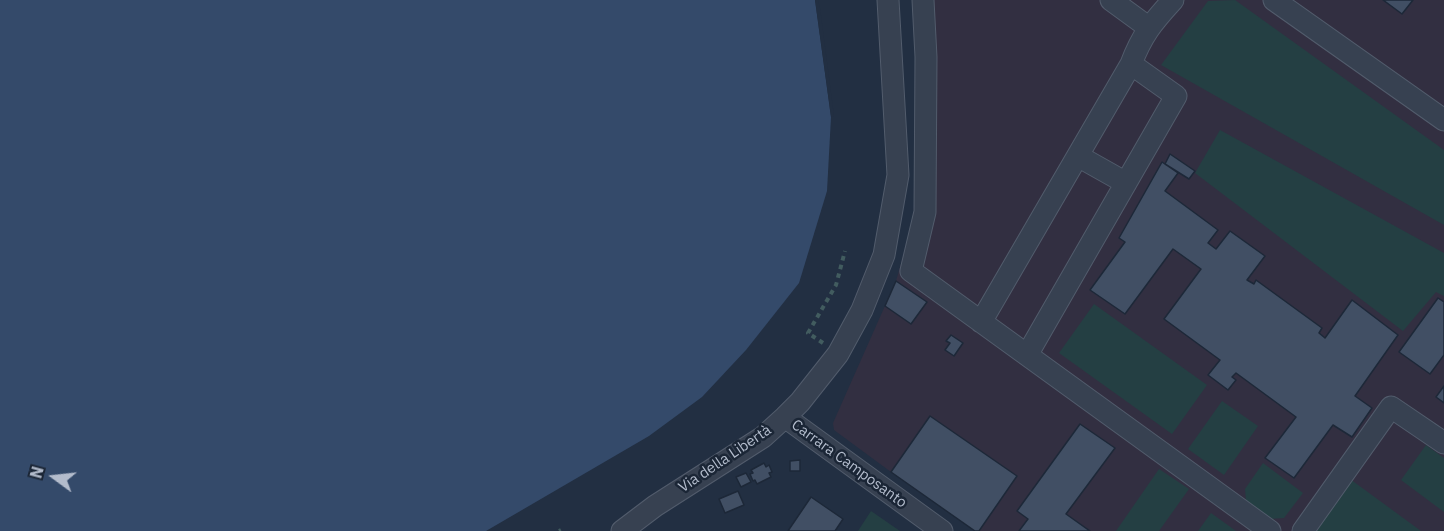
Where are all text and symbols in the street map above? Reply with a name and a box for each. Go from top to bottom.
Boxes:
street label: Carrara Camposanto [788,416,910,512]
street label: Via della Libertà [675,421,775,497]
north arrow [24,447,84,507]
text: N [25,464,48,481]

